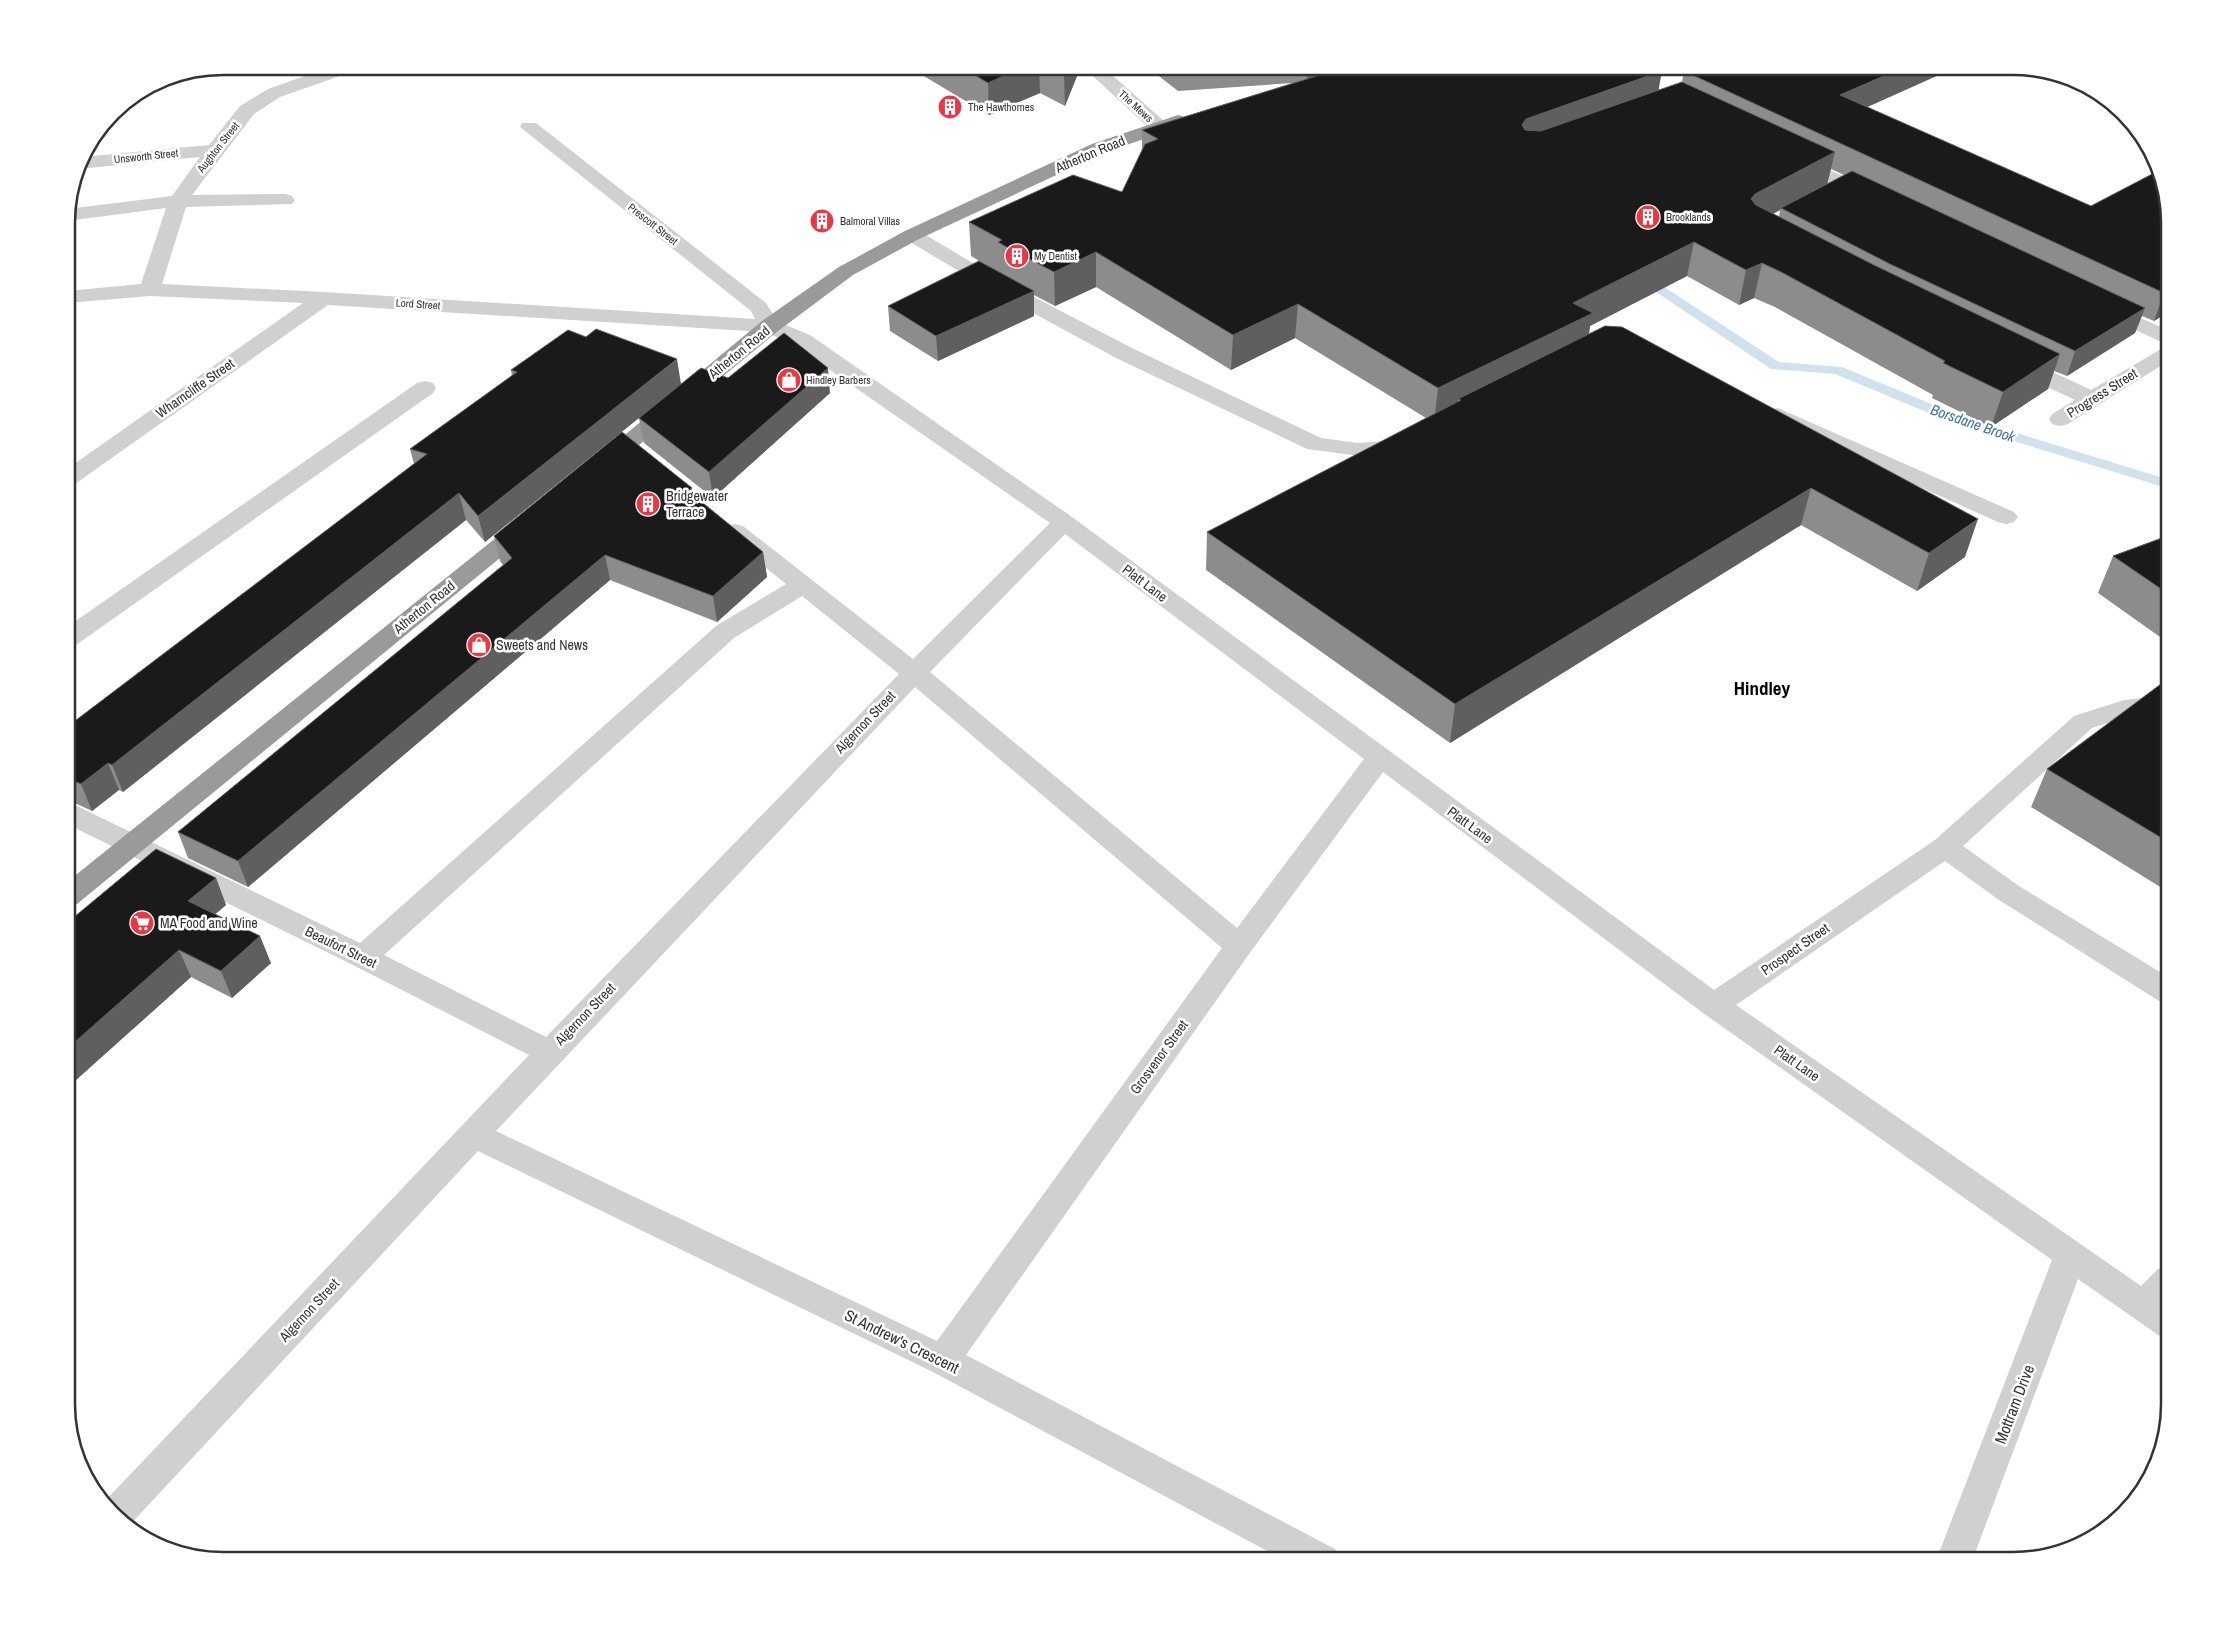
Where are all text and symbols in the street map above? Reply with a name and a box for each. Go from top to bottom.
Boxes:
street label: The Mews [1116,87,1157,125]
building icon: The Hawthornes [937,94,963,120]
place label: The Hawthornes [968,100,1035,114]
street label: Aughton Street [193,119,242,176]
street label: Atherton Road [1051,131,1128,177]
street label: Unsworth Street [113,146,179,166]
street label: Prescott Street [625,200,681,248]
building icon: Brooklands [1635,204,1661,230]
building icon: Balmoral Villas [809,208,835,234]
place label: Brooklands [1666,210,1712,224]
place label: Balmoral Villas [840,214,900,228]
building icon: My Dentist [1004,243,1030,269]
place label: My Dentist [1034,249,1078,263]
street label: Lord Street [395,295,441,313]
street label: Atherton Road [704,322,773,383]
street label: Wharncliffe Street [152,354,238,422]
street label: Progress Street [2063,364,2141,422]
shop icon: Hindley Barbers [776,367,802,393]
place label: Hindley Barbers [806,373,871,387]
water label: Borsdane Brook [1928,399,2019,448]
place label: Bridgewater Terrace [666,487,728,521]
building icon: Bridgewater Terrace [635,491,661,517]
street label: Platt Lane [1119,560,1171,606]
street label: Atherton Road [389,577,458,638]
shop icon: Sweets and News [466,632,492,658]
place label: Sweets and News [496,636,588,654]
district label: Hindley [1734,675,1790,701]
street label: Algernon Street [830,687,899,758]
street label: Platt Lane [1444,803,1496,847]
supermarket icon: MA Food and Wine [129,910,155,936]
place label: MA Food and Wine [160,914,258,932]
street label: Prospect Street [1757,919,1833,979]
street label: Beaufort Street [302,922,380,972]
street label: Algernon Street [550,979,619,1050]
street label: Grosvenor Street [1126,1016,1192,1098]
street label: Platt Lane [1771,1041,1823,1085]
street label: Algernon Street [275,1275,343,1346]
street label: St Andrew's Crescent [841,1304,963,1378]
street label: Mottram Drive [1989,1361,2039,1447]

